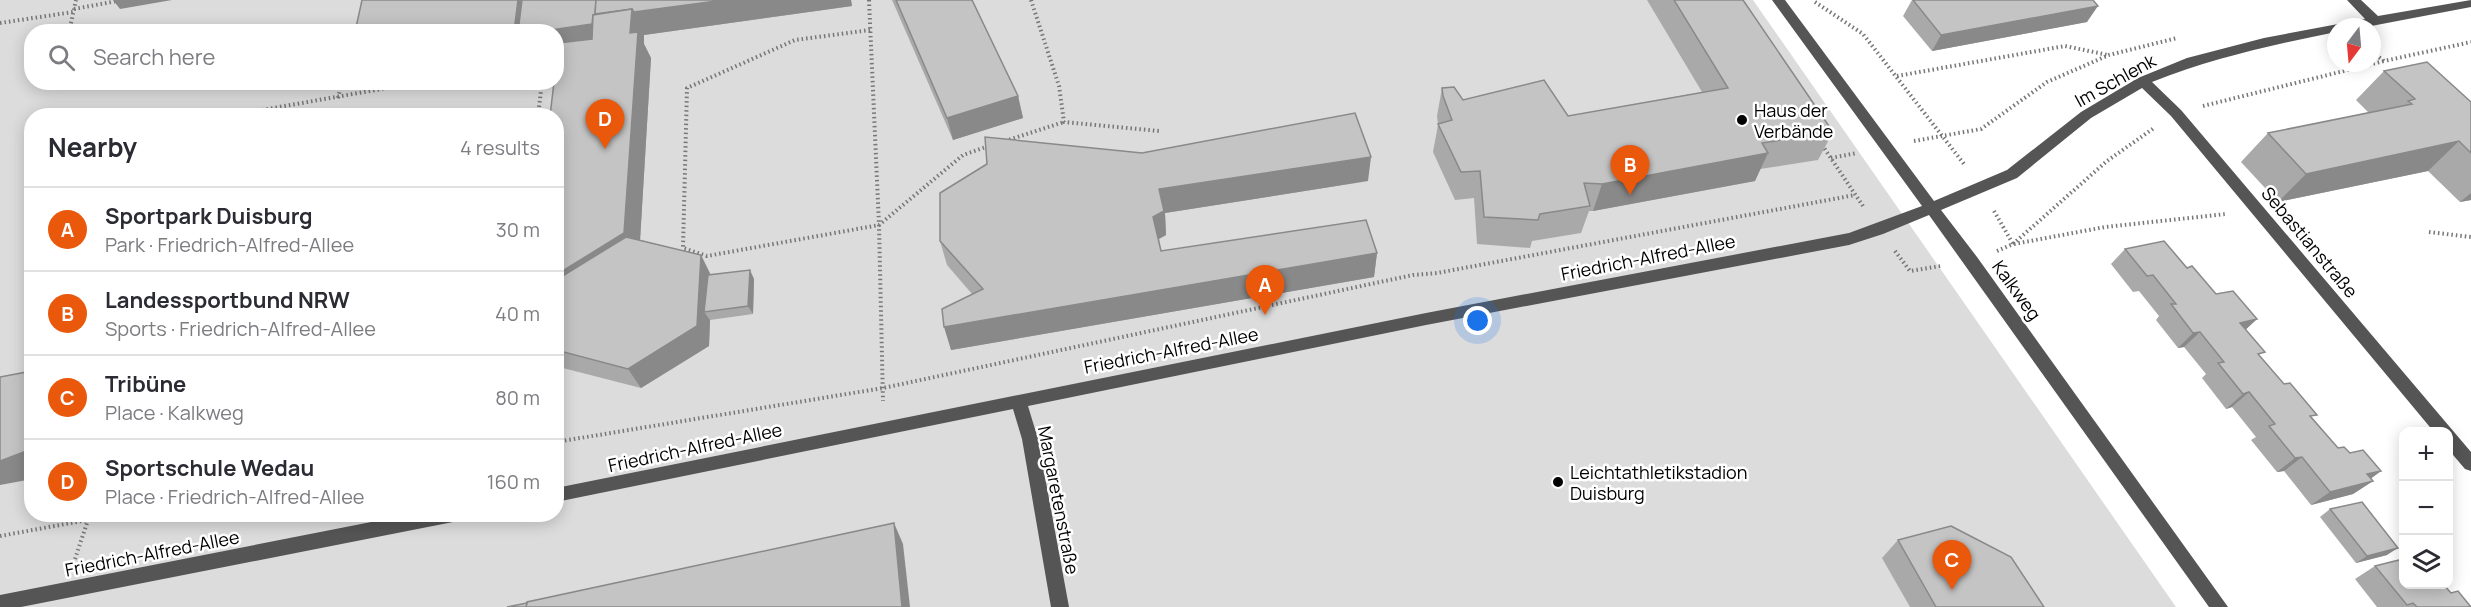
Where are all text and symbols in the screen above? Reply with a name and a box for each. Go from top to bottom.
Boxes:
north arrow [2327,18,2381,72]
search box [24,24,564,90]
icon: search [45,41,78,74]
text: Search here [93,42,215,72]
street label: Im Schlenk [2070,47,2161,112]
place label: Haus der Verbände [1754,98,1833,143]
pin: D [586,100,624,149]
marker: Haus der Verbände [1735,113,1749,127]
text: Nearby [48,129,137,165]
text: 4 results [460,134,540,161]
pin: B [1610,146,1650,195]
street label: Sebastianstraße [2256,181,2364,303]
text: Sportpark Duisburg [105,201,313,231]
text: A [61,216,74,243]
text: 30 m [496,216,540,243]
street label: Friedrich-Alfred-Allee [1559,228,1737,286]
text: Park · Friedrich-Alfred-Allee [105,231,354,258]
street label: Kalkweg [1987,255,2047,325]
pin: A [1246,266,1284,315]
text: Landessportbund NRW [105,285,350,315]
text: B [61,300,74,327]
text: 40 m [495,300,540,327]
your location [1463,306,1492,335]
text: Sports · Friedrich-Alfred-Allee [105,315,376,342]
street label: Friedrich-Alfred-Allee [1082,321,1260,379]
text: Tribüne [105,369,186,399]
text: C [60,384,75,411]
text: 80 m [495,384,540,411]
text: Place · Kalkweg [105,399,244,426]
street label: Friedrich-Alfred-Allee [606,417,784,477]
street label: Margaretenstraße [1033,424,1085,576]
map controls [2399,427,2453,589]
button: + [2399,427,2453,481]
text: Sportschule Wedau [105,453,314,483]
place label: Leichtathletikstadion Duisburg [1570,460,1747,505]
text: D [60,468,75,495]
text: 160 m [487,468,540,495]
marker: Leichtathletikstadion Duisburg [1551,475,1565,489]
button: − [2399,481,2453,535]
text: Place · Friedrich-Alfred-Allee [105,483,365,510]
street label: Friedrich-Alfred-Allee [63,524,241,582]
button: layers [2399,535,2453,589]
pin: C [1932,540,1972,590]

